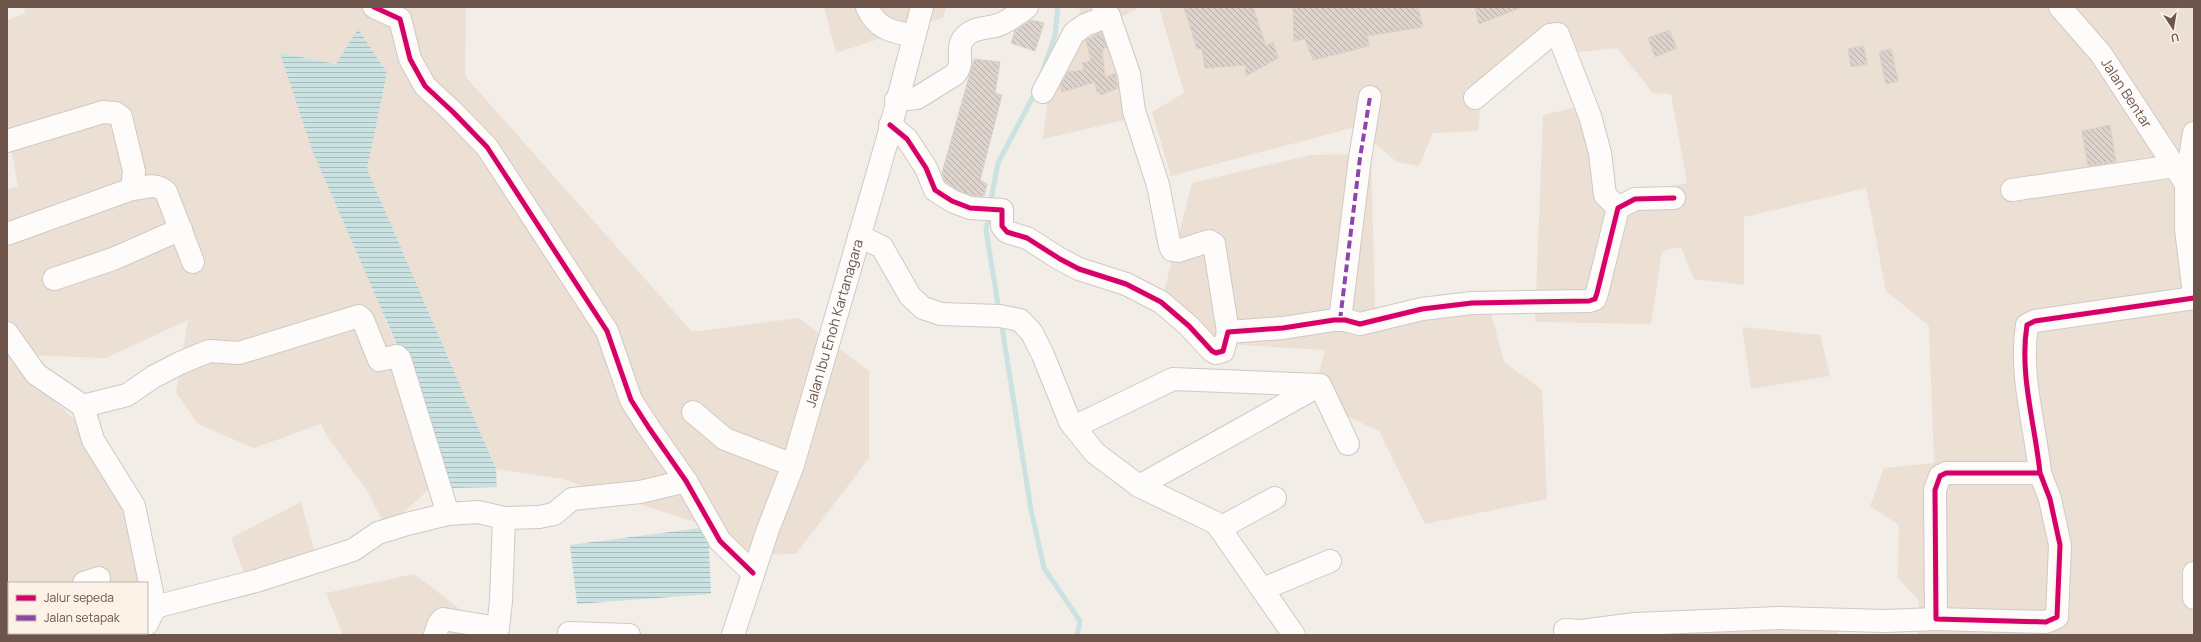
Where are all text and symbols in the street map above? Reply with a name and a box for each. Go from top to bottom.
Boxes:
north arrow [2153,8,2193,48]
text: U [2170,30,2181,46]
street label: Jalan Bentar [2097,54,2157,131]
street label: Jalan Ibu Enoh Kartanagara [800,237,867,409]
legend [8,582,148,634]
text: Jalur sepeda [44,589,114,606]
text: Jalan setapak [44,609,121,626]

